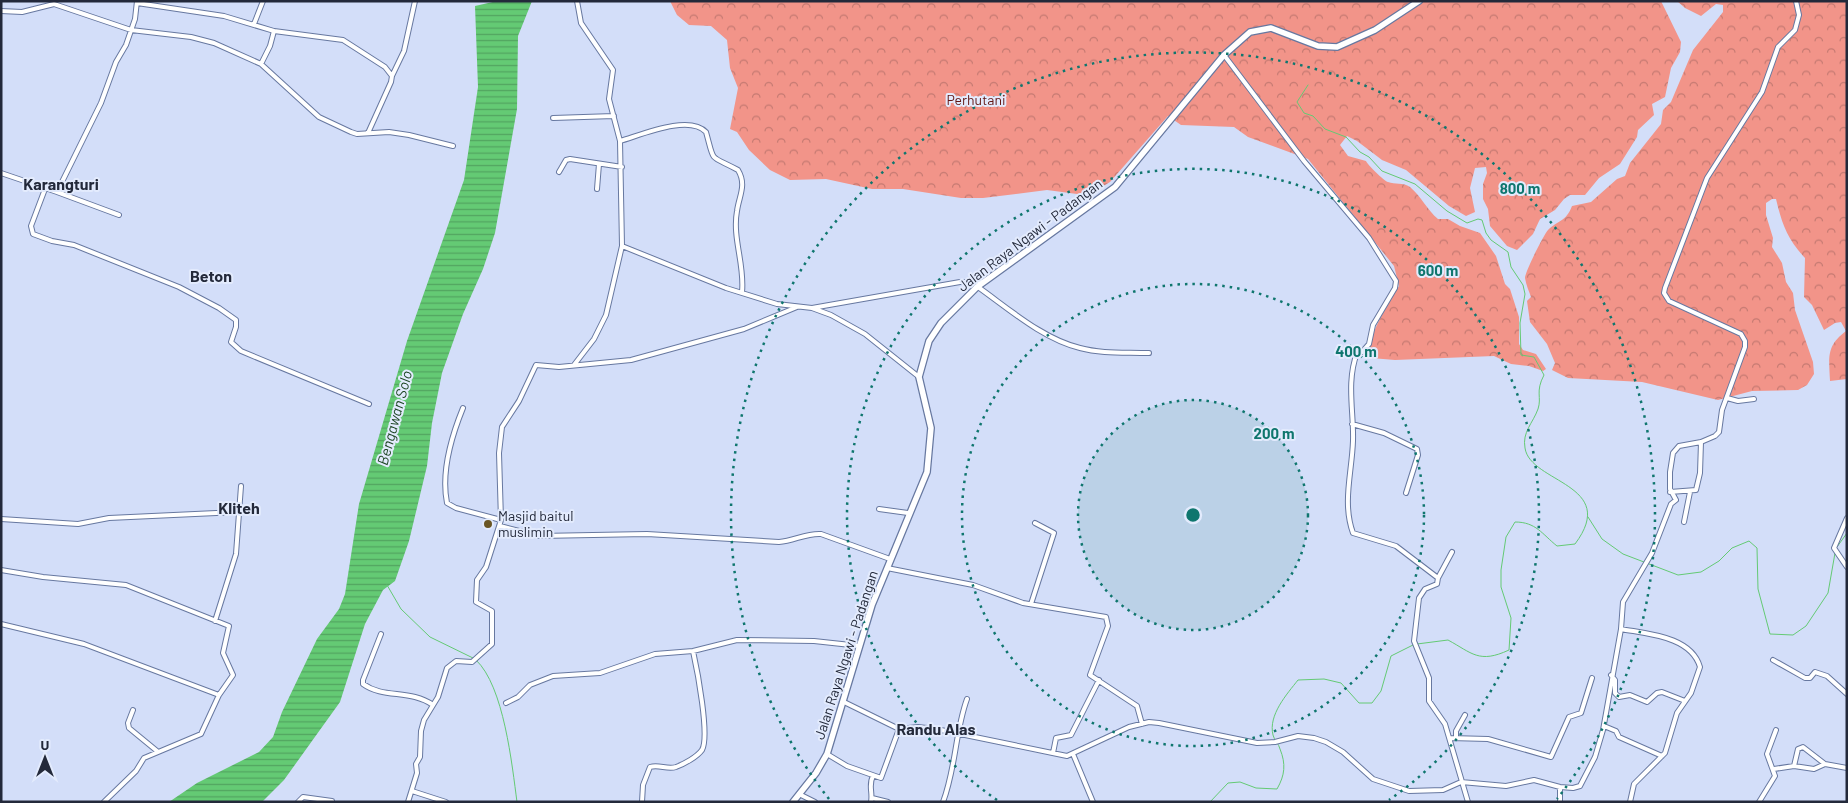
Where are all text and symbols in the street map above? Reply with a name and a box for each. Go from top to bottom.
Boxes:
park label: Perhutani [946,91,1006,108]
district label: Karangturi [23,174,99,193]
street label: Jalan Raya Ngawi - Padangan [954,175,1105,295]
text: 800 m [1500,179,1540,197]
text: 600 m [1418,261,1458,279]
district label: Beton [190,266,232,285]
text: 400 m [1335,342,1377,360]
water label: Bengawan Solo [373,369,415,467]
text: 200 m [1253,424,1295,442]
district label: Kliteh [218,498,260,517]
centre of rings [1184,506,1202,524]
place label: Masjid baitul muslimin [498,507,574,540]
marker: Masjid baitul muslimin [482,518,494,530]
street label: Jalan Raya Ngawi - Padangan [810,568,881,741]
district label: Randu Alas [896,719,976,738]
north arrow [20,733,70,783]
text: U [41,736,50,753]

